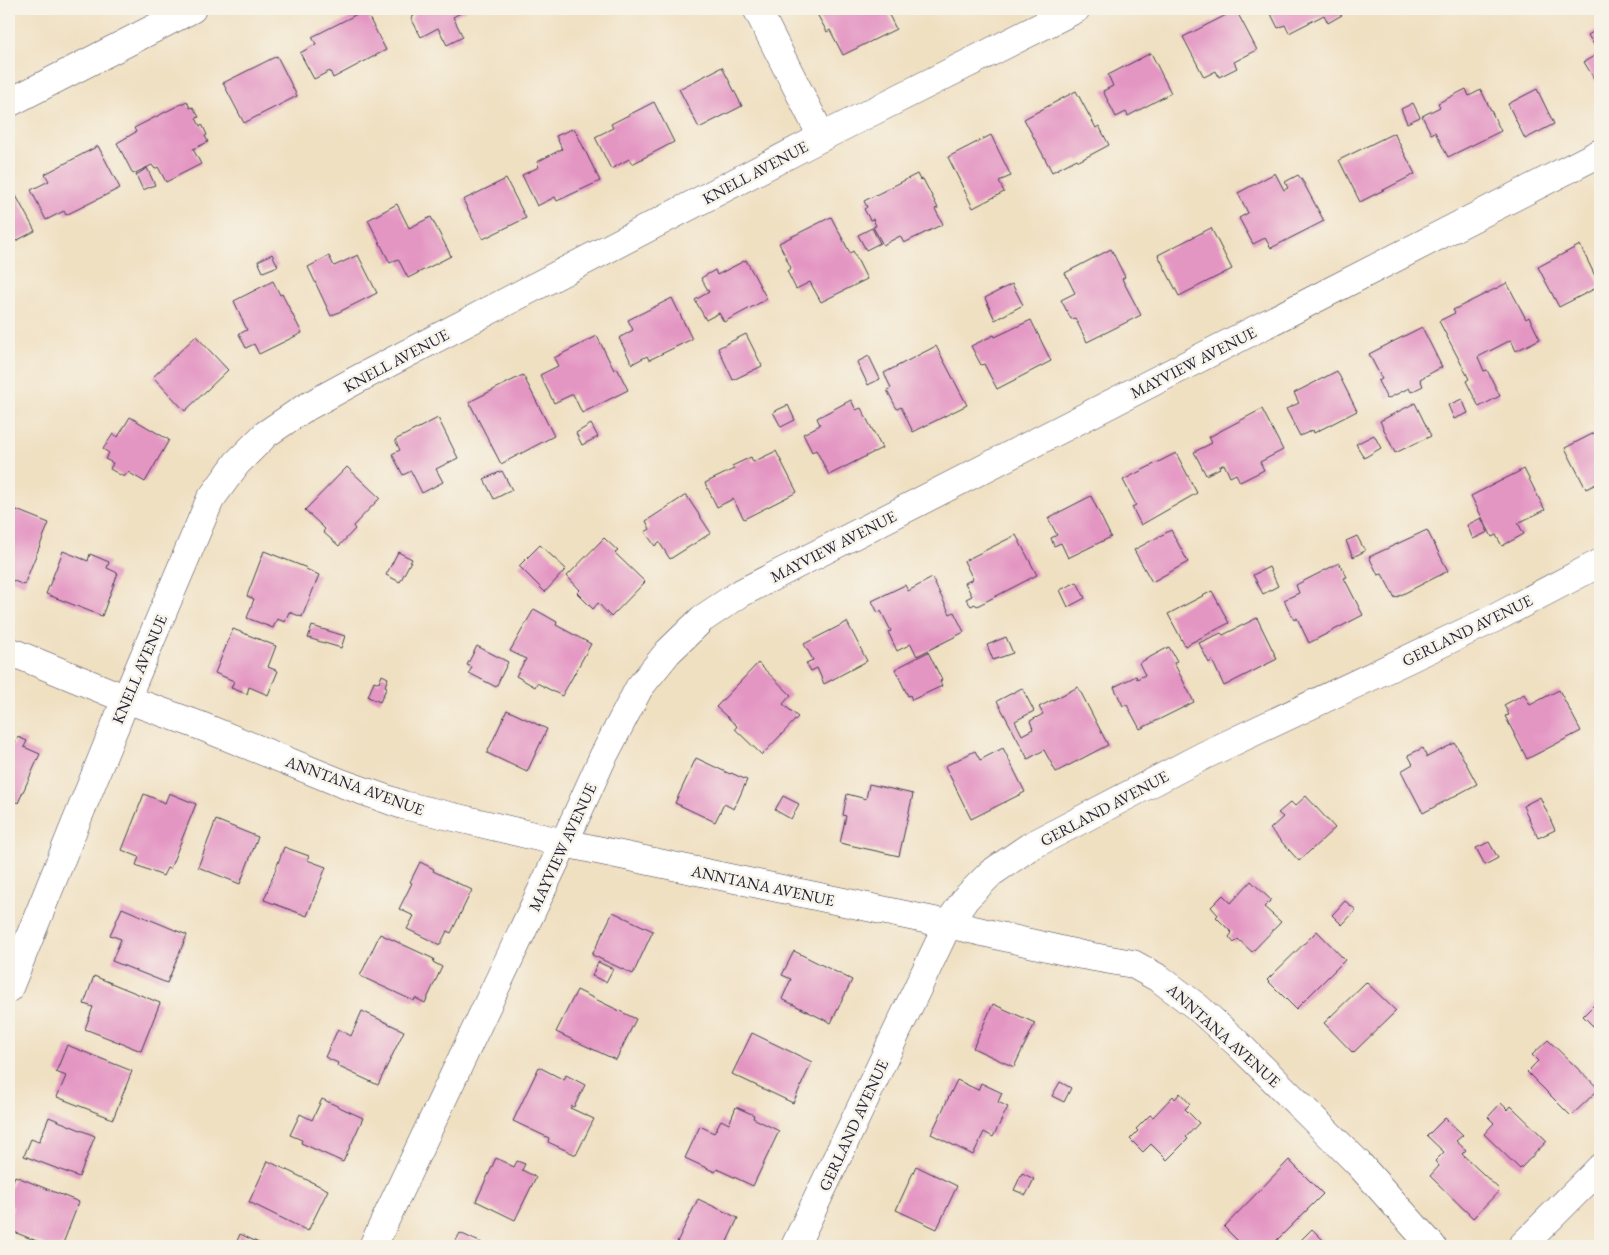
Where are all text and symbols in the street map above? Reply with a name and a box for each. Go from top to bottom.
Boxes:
street label: KNELL AVENUE [699,136,812,209]
street label: MAYVIEW AVENUE [1127,322,1260,403]
street label: KNELL AVENUE [340,324,453,397]
street label: MAYVIEW AVENUE [767,506,900,587]
street label: GERLAND AVENUE [1399,590,1536,671]
street label: KNELL AVENUE [107,611,172,727]
street label: ANNTANA AVENUE [282,750,427,820]
street label: GERLAND AVENUE [1036,766,1172,851]
street label: MAYVIEW AVENUE [524,780,601,915]
street label: ANNTANA AVENUE [688,860,836,911]
street label: ANNTANA AVENUE [1162,978,1285,1092]
street label: GERLAND AVENUE [814,1056,893,1194]

